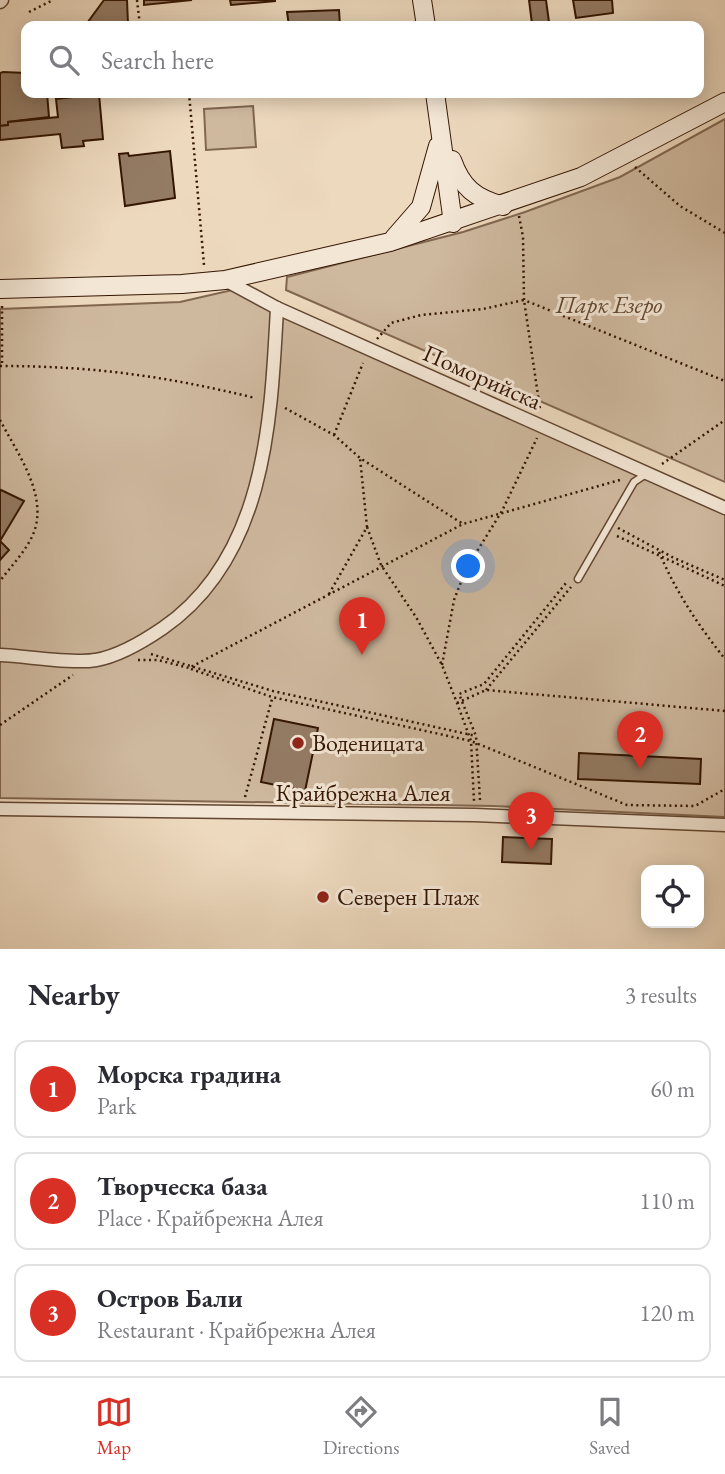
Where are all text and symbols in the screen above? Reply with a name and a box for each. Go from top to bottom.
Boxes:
search box [21,21,704,98]
icon: search [45,41,83,79]
text: Search here [101,43,214,77]
park label: Парк Езеро [555,289,662,320]
street label: Поморийска [418,337,547,417]
your location [451,549,485,583]
pin: 1 [339,597,385,655]
pin: 2 [617,711,663,769]
place label: Воденицата [312,727,425,758]
marker: Воденицата [290,735,306,751]
street label: Крайбрежна Алея [276,777,451,808]
pin: 3 [508,792,554,850]
map controls [641,865,704,928]
button: locate [641,865,704,928]
place label: Северен Плаж [337,881,480,912]
marker: Северен Плаж [315,889,331,905]
text: Nearby [28,975,120,1014]
text: 3 results [625,980,697,1010]
text: Морска градина [97,1057,281,1091]
text: 1 [47,1074,59,1104]
text: 60 m [650,1074,695,1104]
text: Park [97,1091,136,1121]
text: Творческа база [97,1169,268,1203]
text: 2 [47,1186,59,1216]
text: 110 m [639,1186,695,1216]
text: Place · Крайбрежна Алея [97,1203,324,1233]
text: Остров Бали [97,1281,243,1315]
text: 3 [47,1298,59,1328]
text: 120 m [639,1298,695,1328]
text: Restaurant · Крайбрежна Алея [97,1315,376,1345]
tab: Map [95,1393,133,1460]
tab: Directions [323,1393,399,1460]
tab: Saved [589,1393,630,1460]

